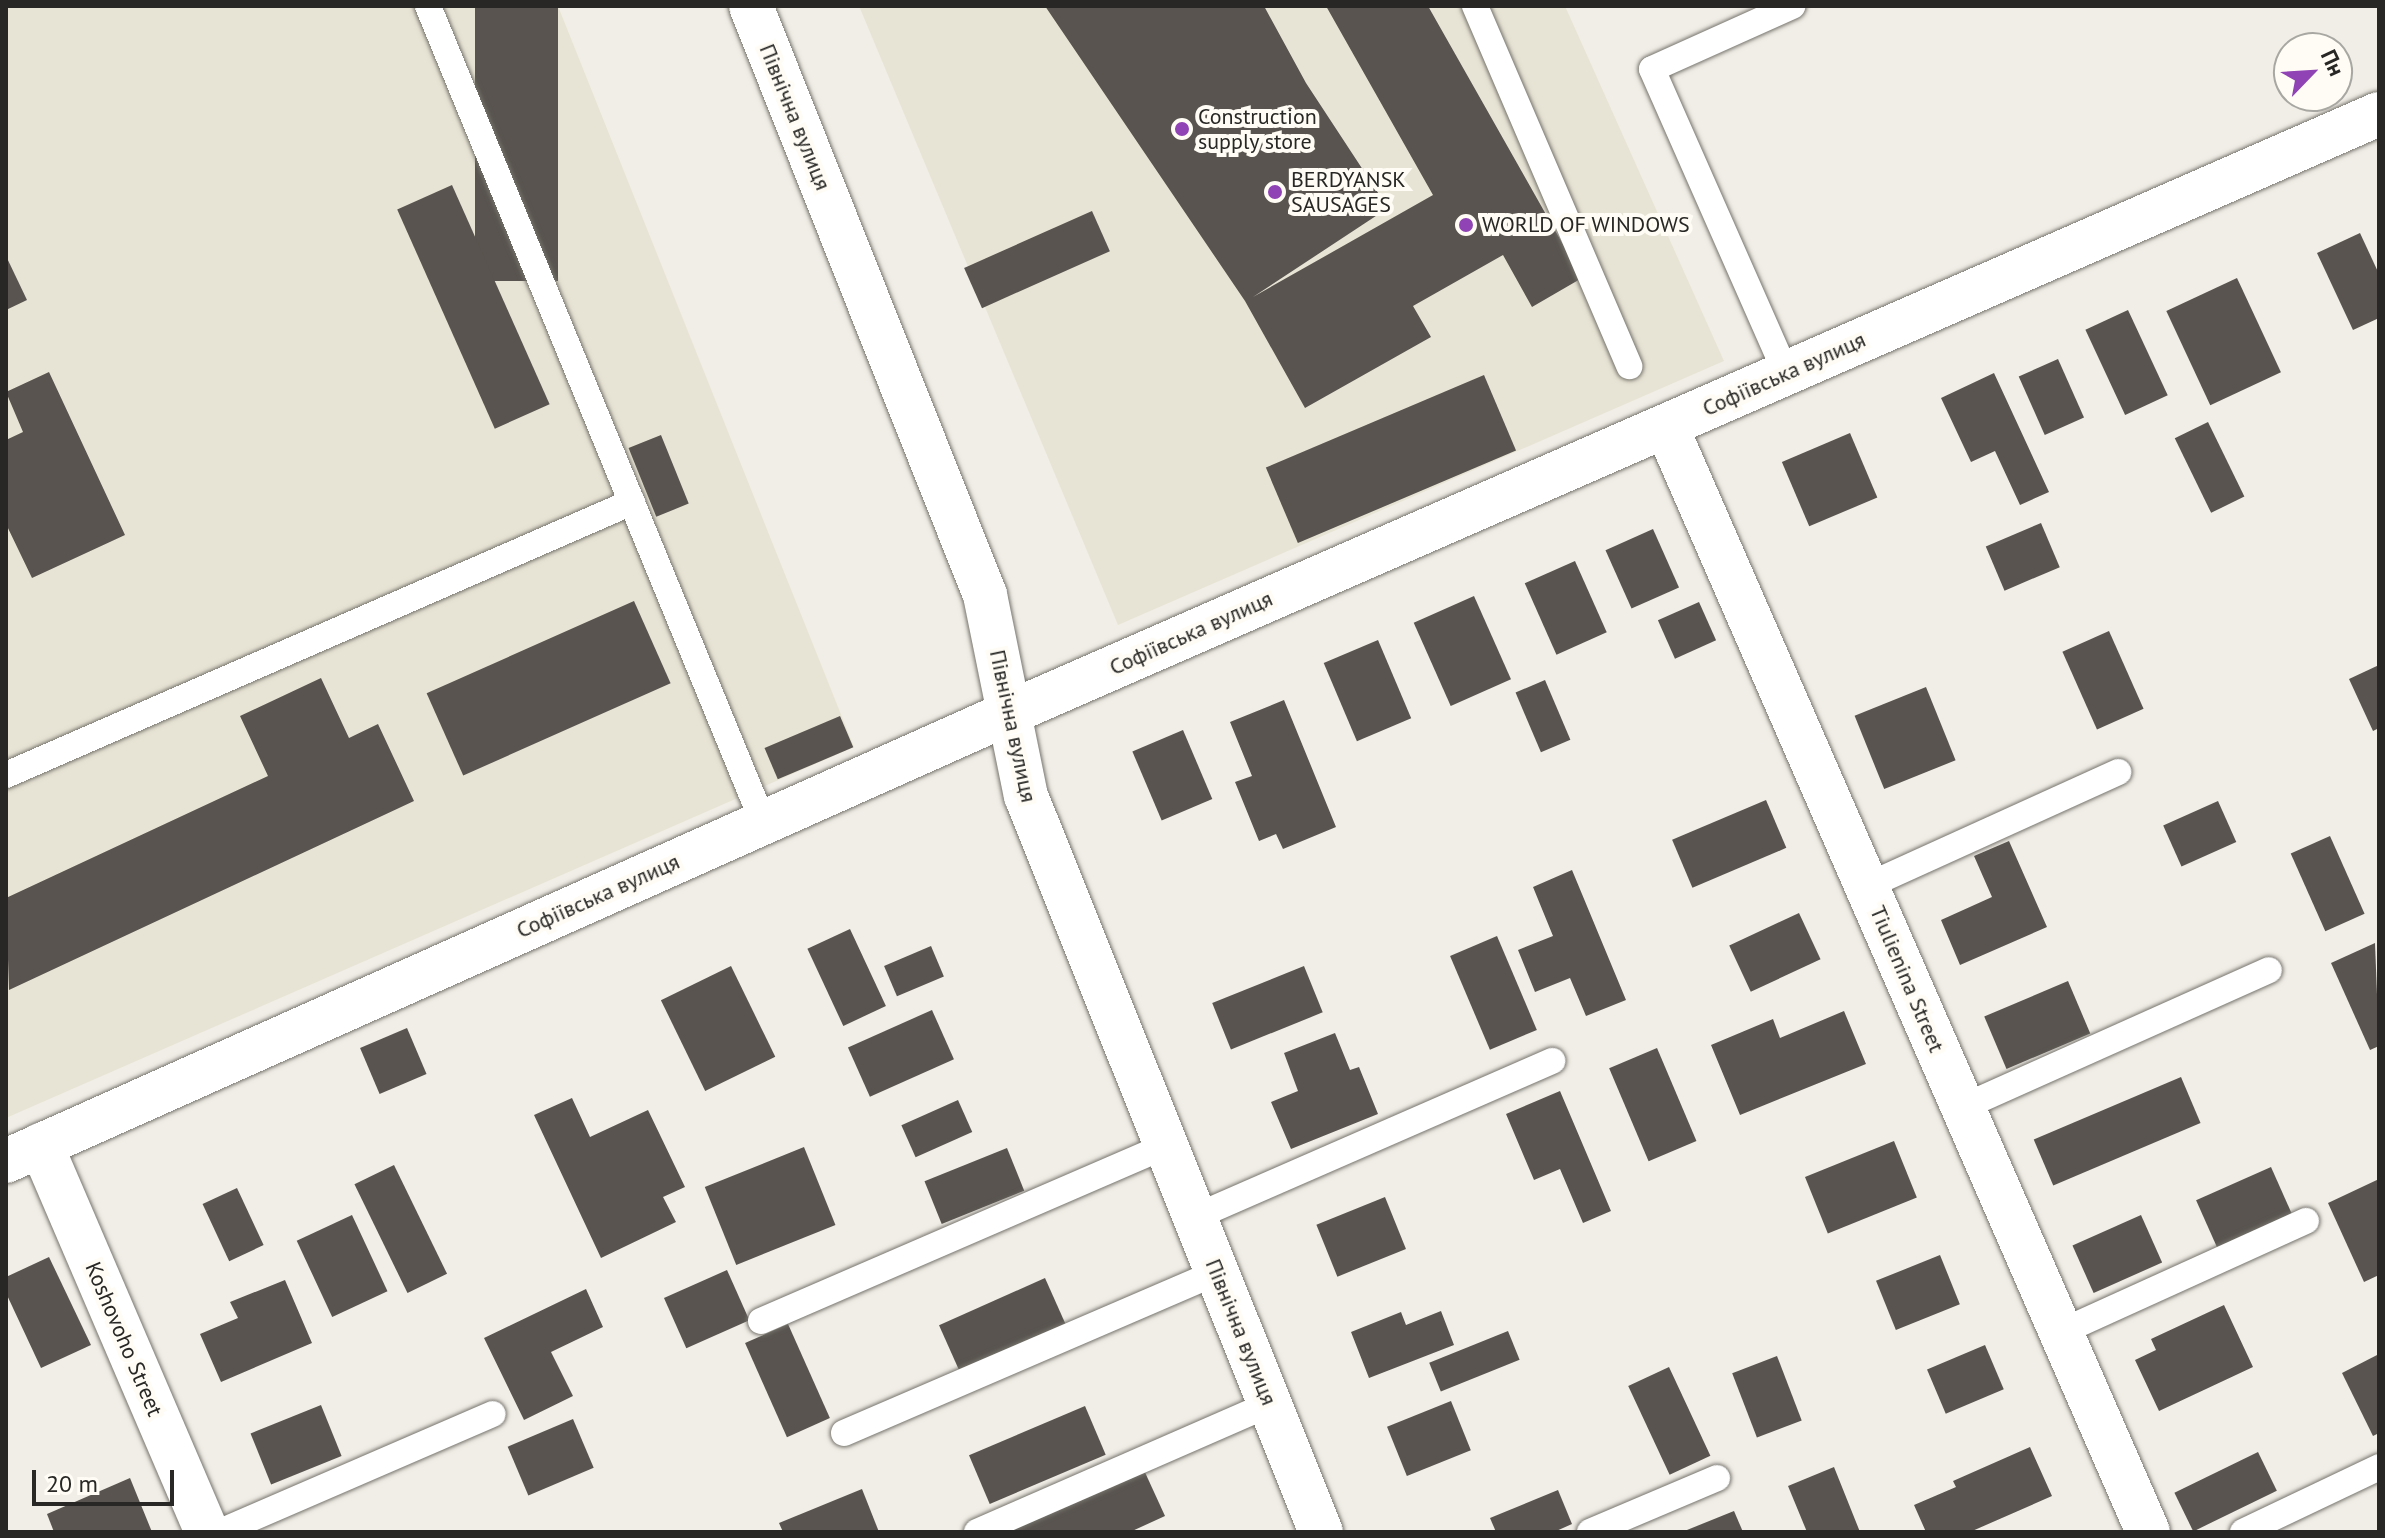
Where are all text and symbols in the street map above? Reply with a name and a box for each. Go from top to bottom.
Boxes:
north arrow [2273,32,2353,112]
street label: Північна вулиця [754,40,836,194]
text: Пн [2315,45,2351,80]
place label: Construction supply store [1198,103,1317,154]
marker: Construction supply store [1173,120,1191,138]
place label: BERDYANSK SAUSAGES [1291,166,1406,218]
marker: BERDYANSK SAUSAGES [1266,183,1284,201]
place label: WORLD OF WINDOWS [1482,212,1690,238]
marker: WORLD OF WINDOWS [1457,216,1475,234]
street label: Софіївська вулиця [1698,326,1870,422]
street label: Софіївська вулиця [1105,585,1277,681]
street label: Північна вулиця [984,647,1042,805]
street label: Софіївська вулиця [512,848,684,944]
street label: Tiulienina Street [1864,902,1950,1056]
street label: Північна вулиця [1200,1255,1282,1409]
street label: Koshovoho Street [80,1258,168,1420]
scale bar [36,1454,178,1504]
text: 20 m [46,1468,98,1499]

